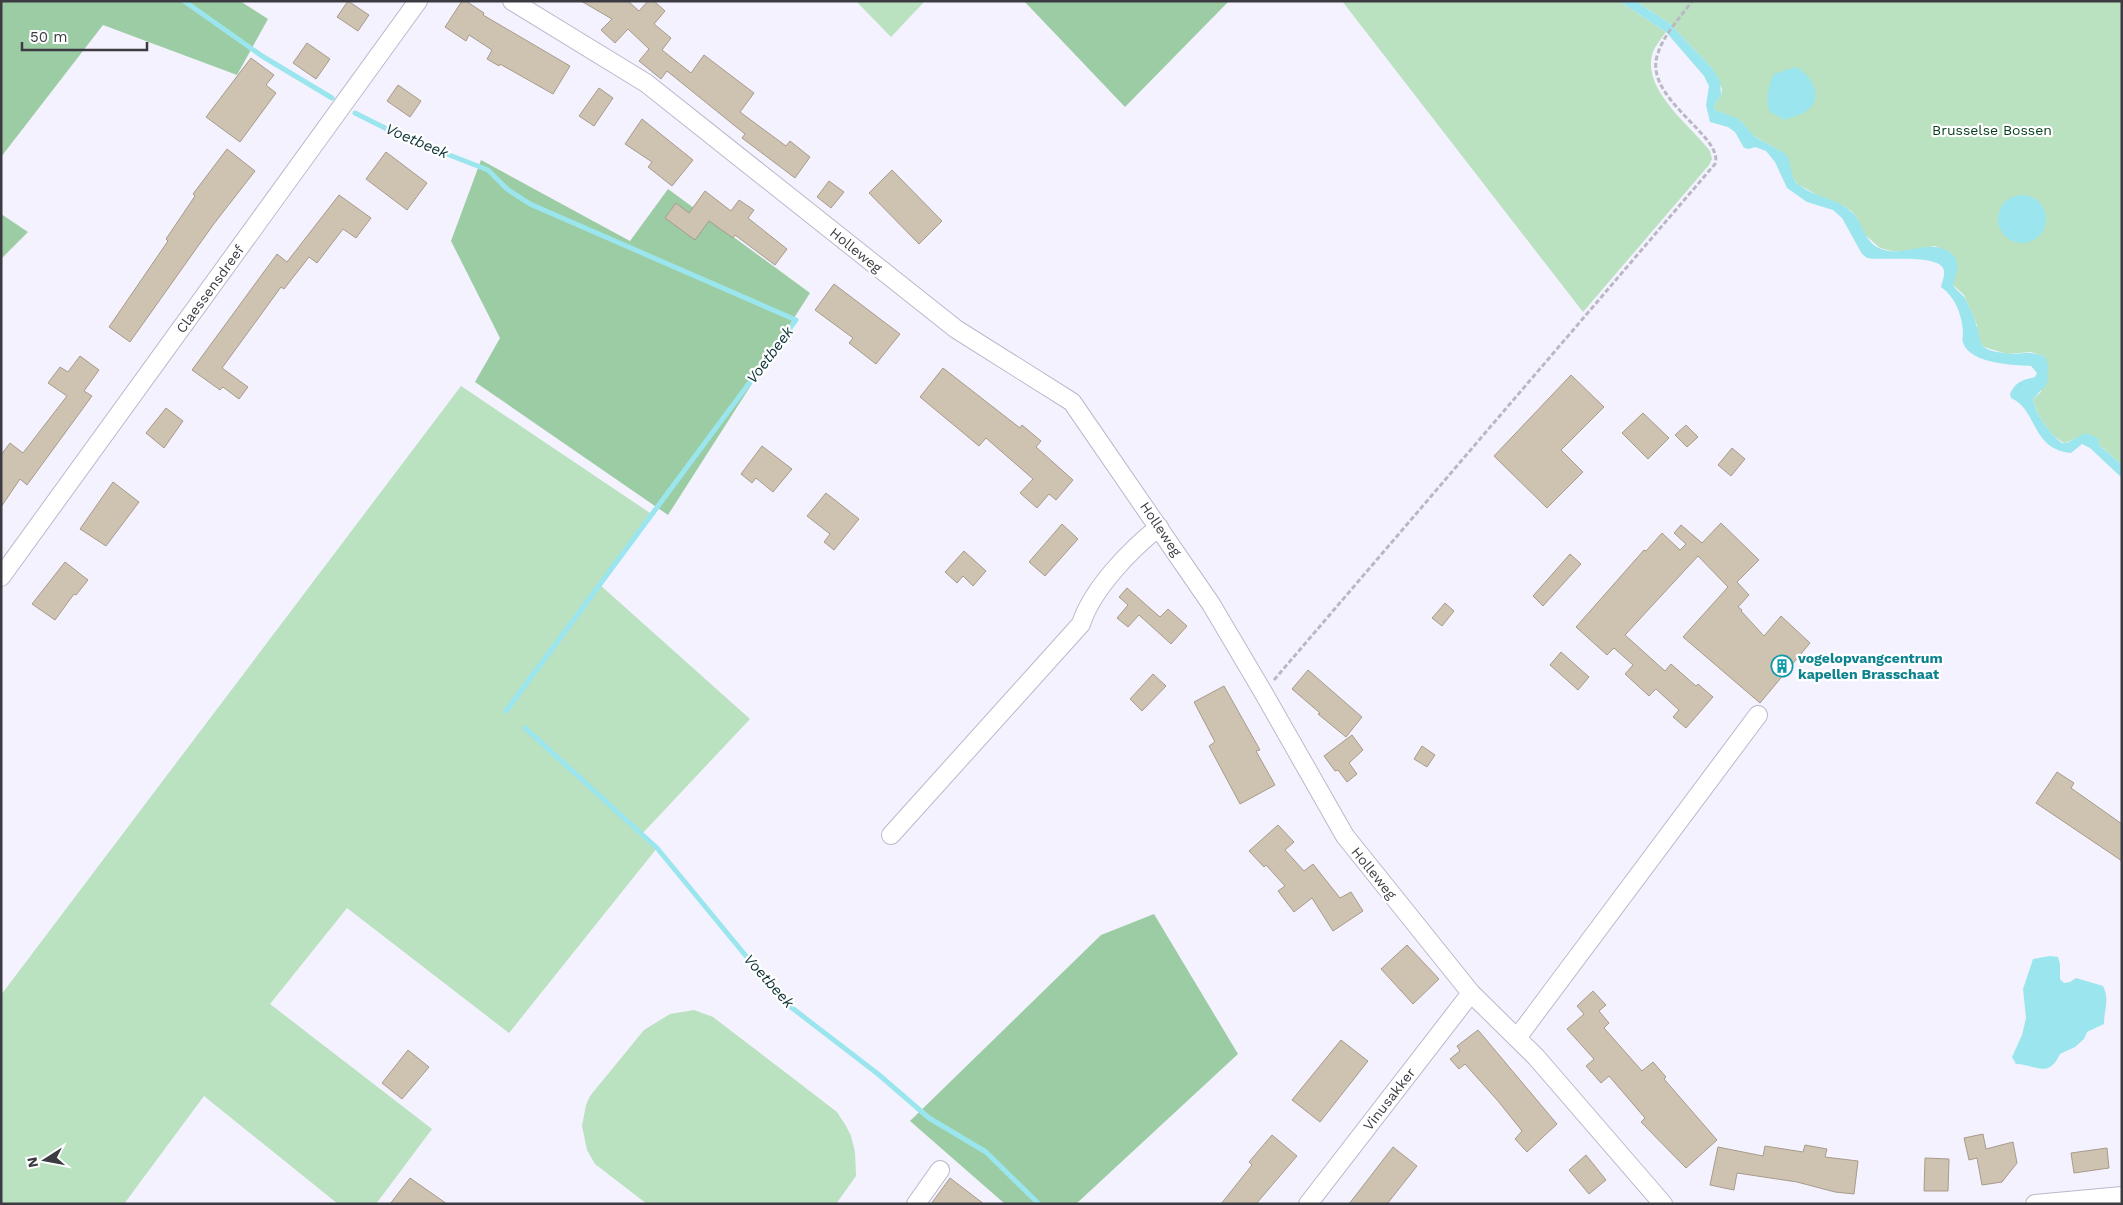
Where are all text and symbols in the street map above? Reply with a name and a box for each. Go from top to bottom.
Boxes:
scale bar [22,20,148,52]
text: 50 m [30,28,67,46]
water label: Voetbeek [383,120,452,163]
park label: Brusselse Bossen [1932,122,2052,138]
street label: Holleweg [827,224,886,276]
street label: Claessensdreef [173,242,248,336]
water label: Voetbeek [743,322,798,387]
street label: Holleweg [1137,499,1185,560]
place label: vogelopvangcentrum kapellen Brasschaat [1797,650,1943,682]
building icon: vogelopvangcentrum kapellen Brasschaat [1770,654,1794,678]
street label: Holleweg [1348,844,1400,903]
water label: Voetbeek [740,950,798,1012]
street label: Vinusakker [1360,1064,1419,1133]
north arrow [20,1135,70,1185]
text: N [23,1156,41,1169]

